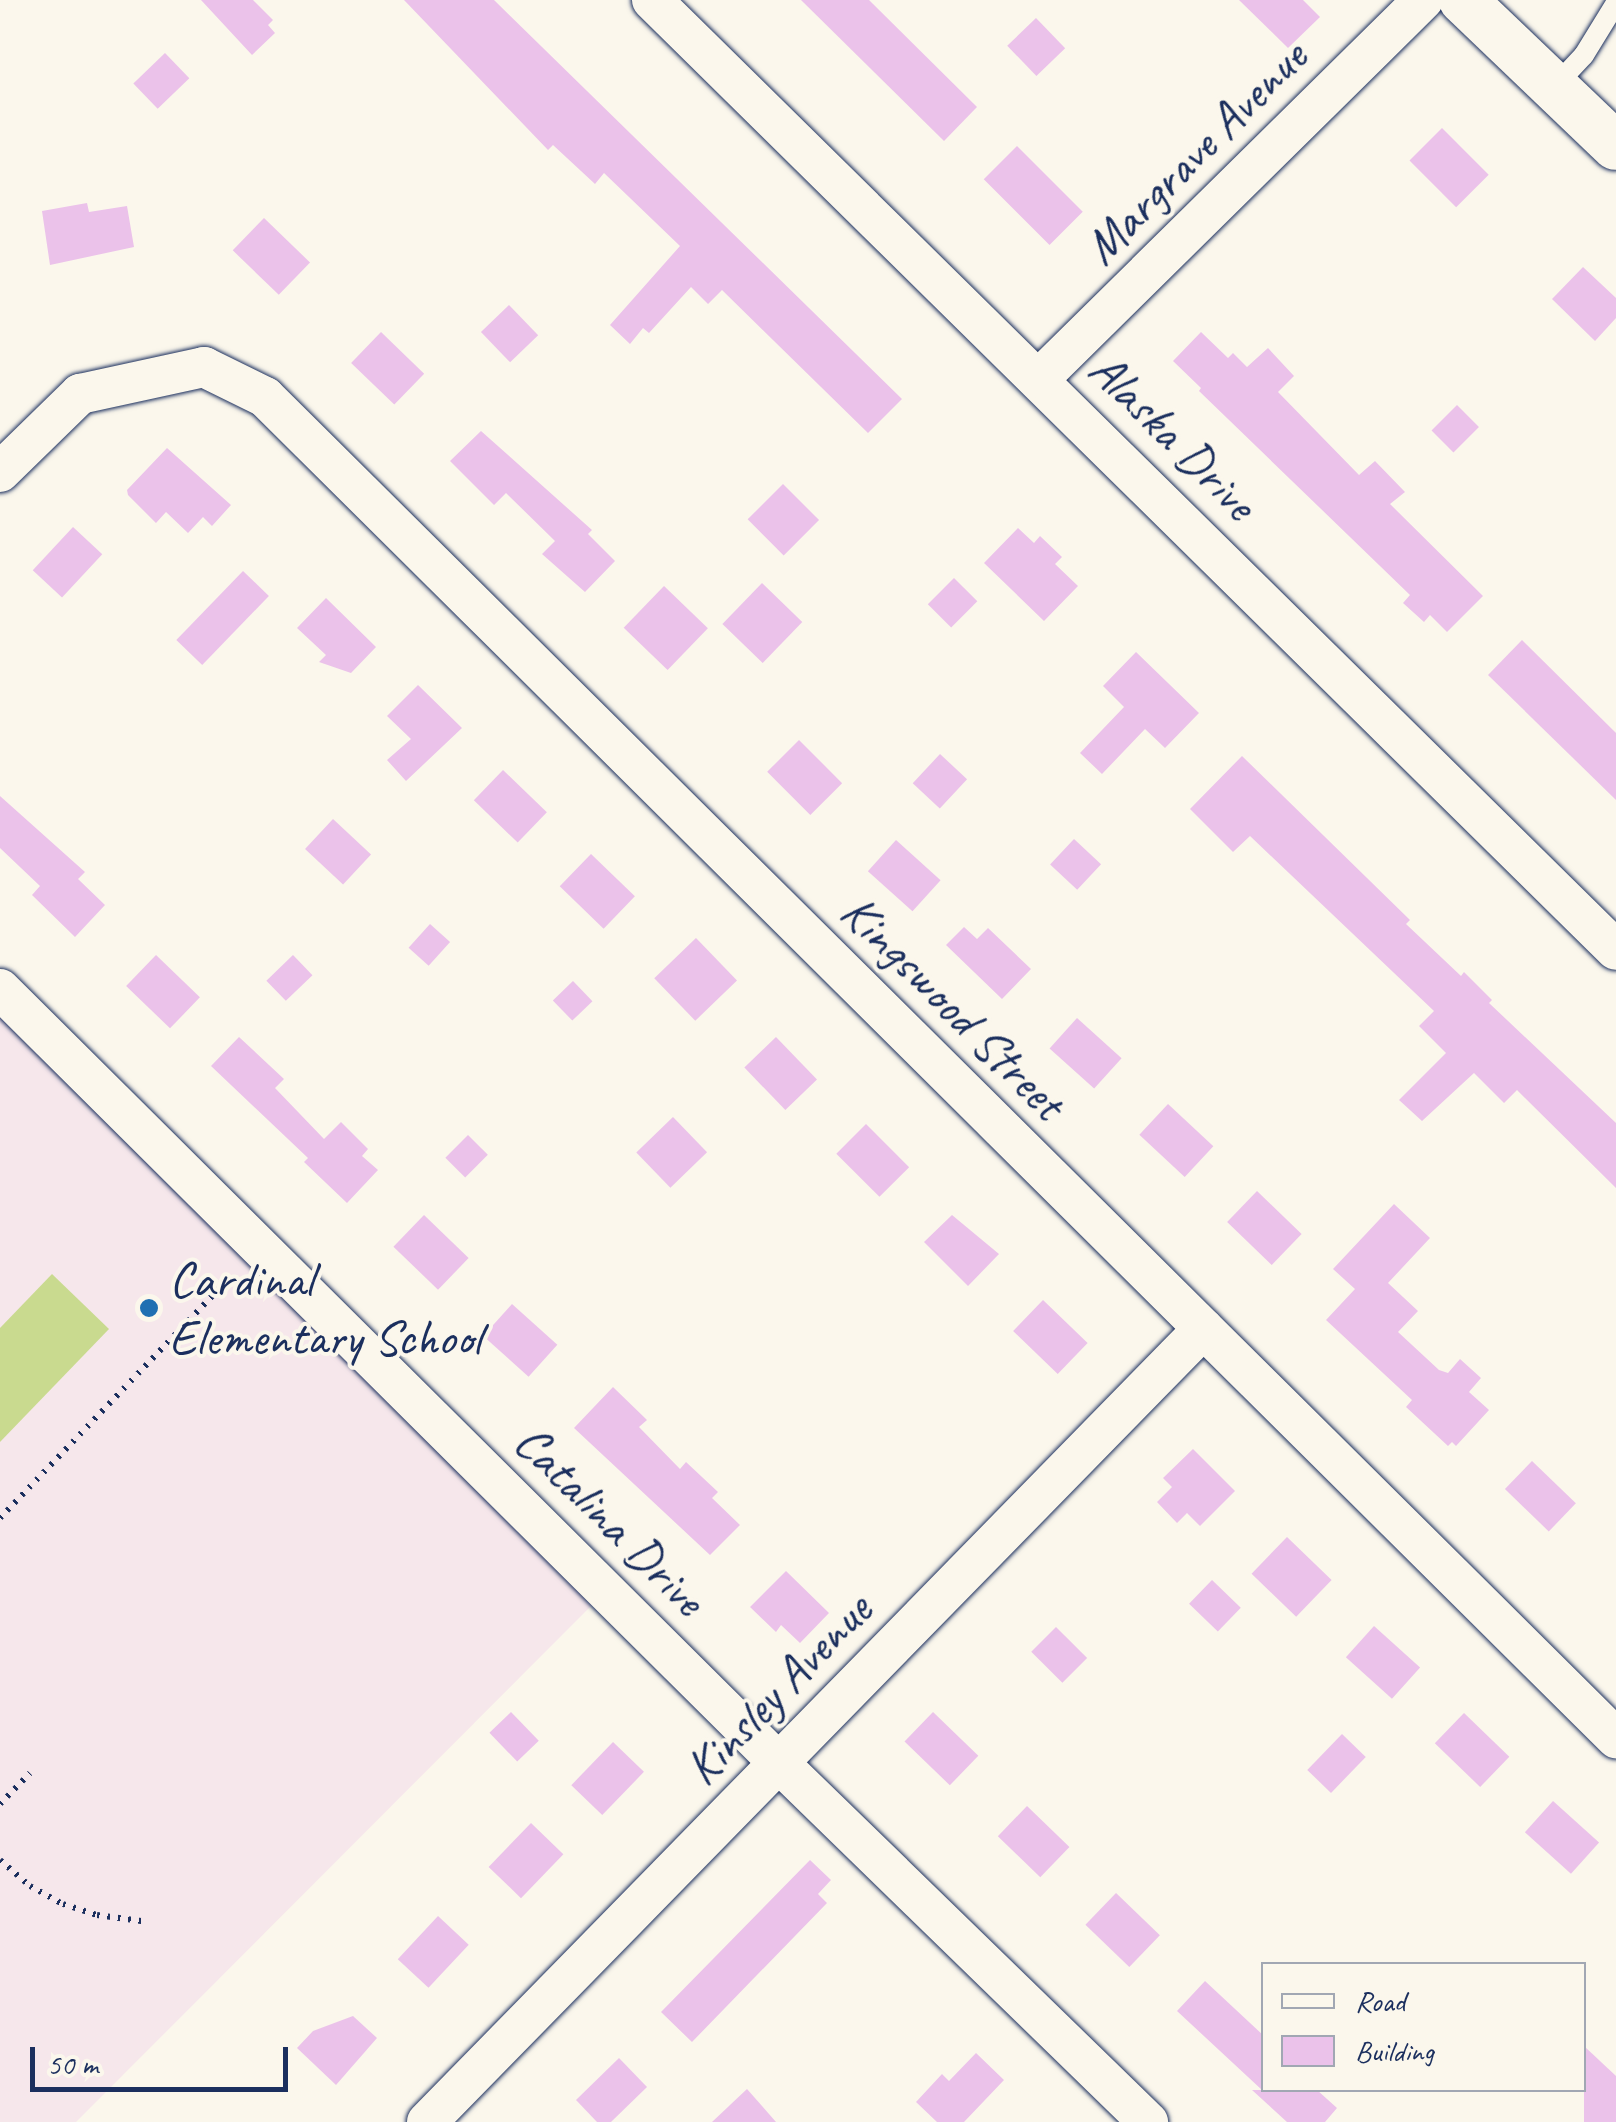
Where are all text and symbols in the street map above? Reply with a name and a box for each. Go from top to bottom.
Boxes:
street label: Margrave Avenue [1071,28,1319,276]
street label: Alaska Drive [1077,340,1269,532]
street label: Kingswood Street [828,882,1078,1132]
place label: Cardinal Elementary School [169,1249,481,1366]
marker: Cardinal Elementary School [138,1297,160,1319]
street label: Catalina Drive [502,1412,718,1628]
street label: Kinsley Avenue [672,1581,884,1797]
legend [1261,1962,1586,2092]
text: Road [1355,1982,1405,2020]
scale bar [35,2027,292,2089]
text: Building [1355,2032,1434,2070]
text: 50 m [47,2045,98,2083]

